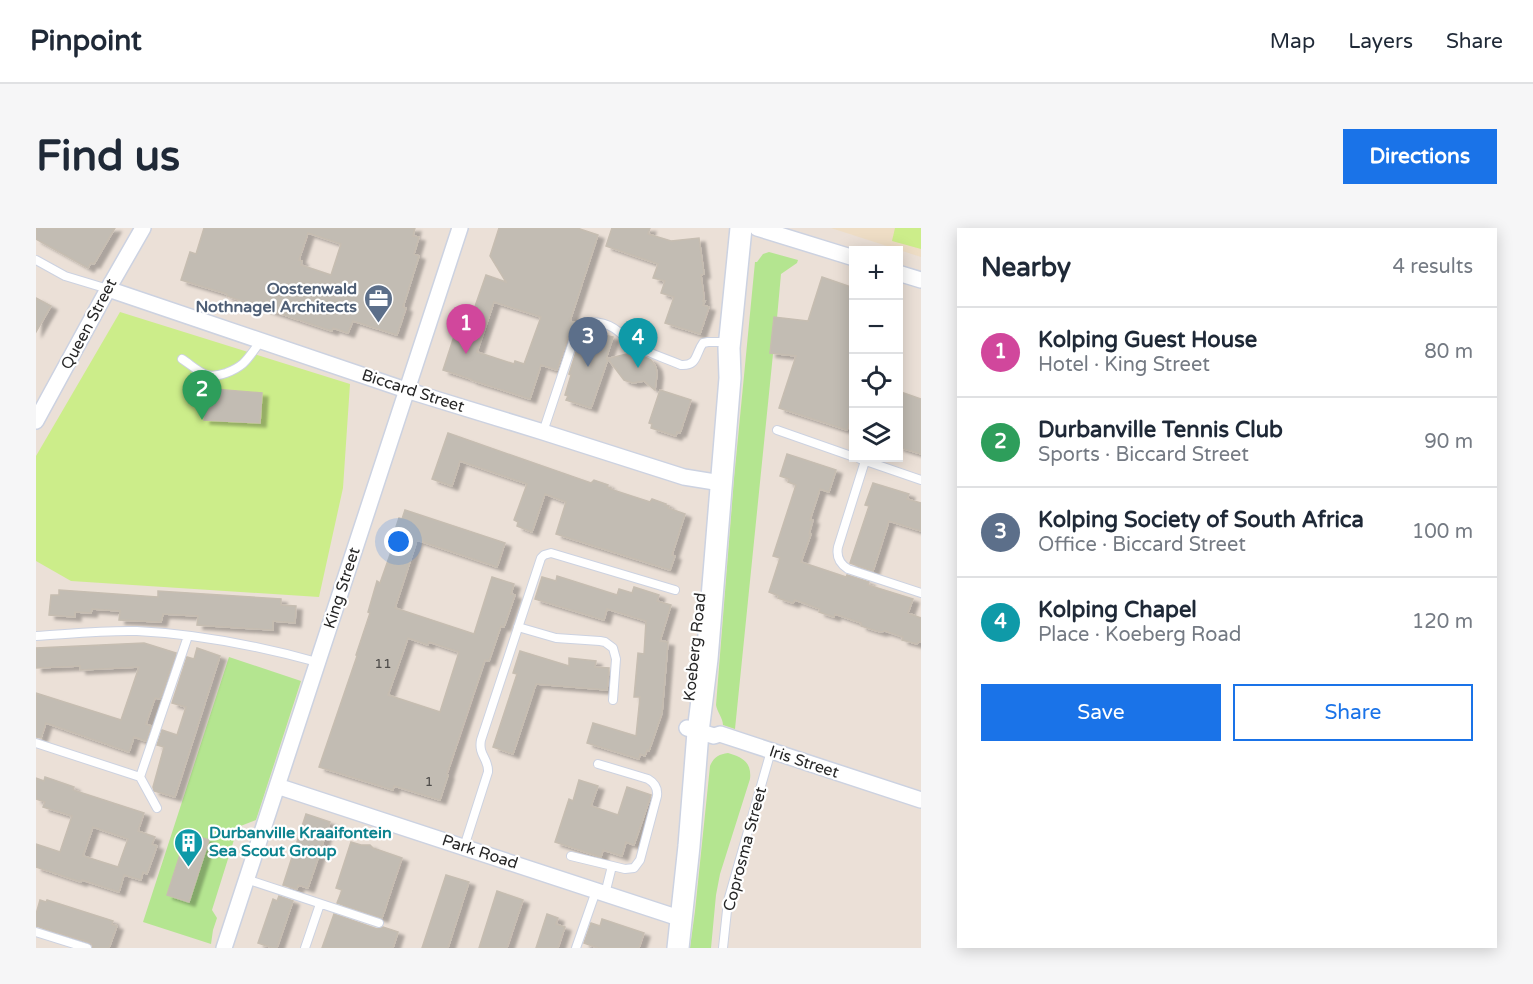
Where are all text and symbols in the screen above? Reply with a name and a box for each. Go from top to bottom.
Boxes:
text: Pinpoint [30,24,142,58]
text: Map [1270,29,1315,54]
text: Layers [1348,29,1413,54]
text: Share [1446,29,1503,54]
button: Directions [1343,129,1497,184]
text: Find us [36,131,180,182]
map controls [849,246,903,462]
button: + [849,246,903,300]
text: Nearby [981,252,1071,283]
text: 4 results [1393,255,1473,279]
street label: Queen Street [57,275,121,373]
place label: Oostenwald Nothnagel Architects [195,279,357,317]
office icon: Oostenwald Nothnagel Architects [362,282,394,324]
button: − [849,300,903,354]
pin: 1 [446,304,486,354]
pin: 3 [568,318,608,367]
pin: 4 [618,318,658,368]
text: Kolping Guest House [1038,327,1257,353]
text: 1 [994,340,1007,364]
text: 80 m [1424,340,1473,364]
text: Hotel · King Street [1038,353,1210,377]
button: locate [849,354,903,408]
street label: Biccard Street [359,365,467,417]
pin: 2 [182,370,222,420]
button: layers [849,408,903,462]
text: Durbanville Tennis Club [1038,417,1283,443]
text: 2 [994,430,1007,454]
text: 90 m [1424,430,1473,454]
text: Sports · Biccard Street [1038,443,1249,467]
text: Kolping Society of South Africa [1038,507,1364,533]
text: 3 [994,520,1007,544]
text: 100 m [1412,520,1473,544]
your location [384,527,413,556]
text: Office · Biccard Street [1038,533,1246,557]
street label: King Street [319,545,365,631]
street label: Koeberg Road [679,592,711,702]
text: Kolping Chapel [1038,597,1197,623]
text: 4 [994,610,1007,634]
text: 120 m [1412,610,1473,634]
text: Place · Koeberg Road [1038,623,1241,647]
house number: 11 [374,655,392,672]
button: Save [981,684,1221,741]
button: Share [1233,684,1473,741]
street label: Iris Street [767,741,841,783]
house number: 1 [425,773,433,790]
street label: Coprosma Street [719,785,771,913]
place label: Durbanville Kraaifontein Sea Scout Group [209,823,392,861]
building icon: Durbanville Kraaifontein Sea Scout Group [172,826,204,868]
street label: Park Road [440,830,520,874]

